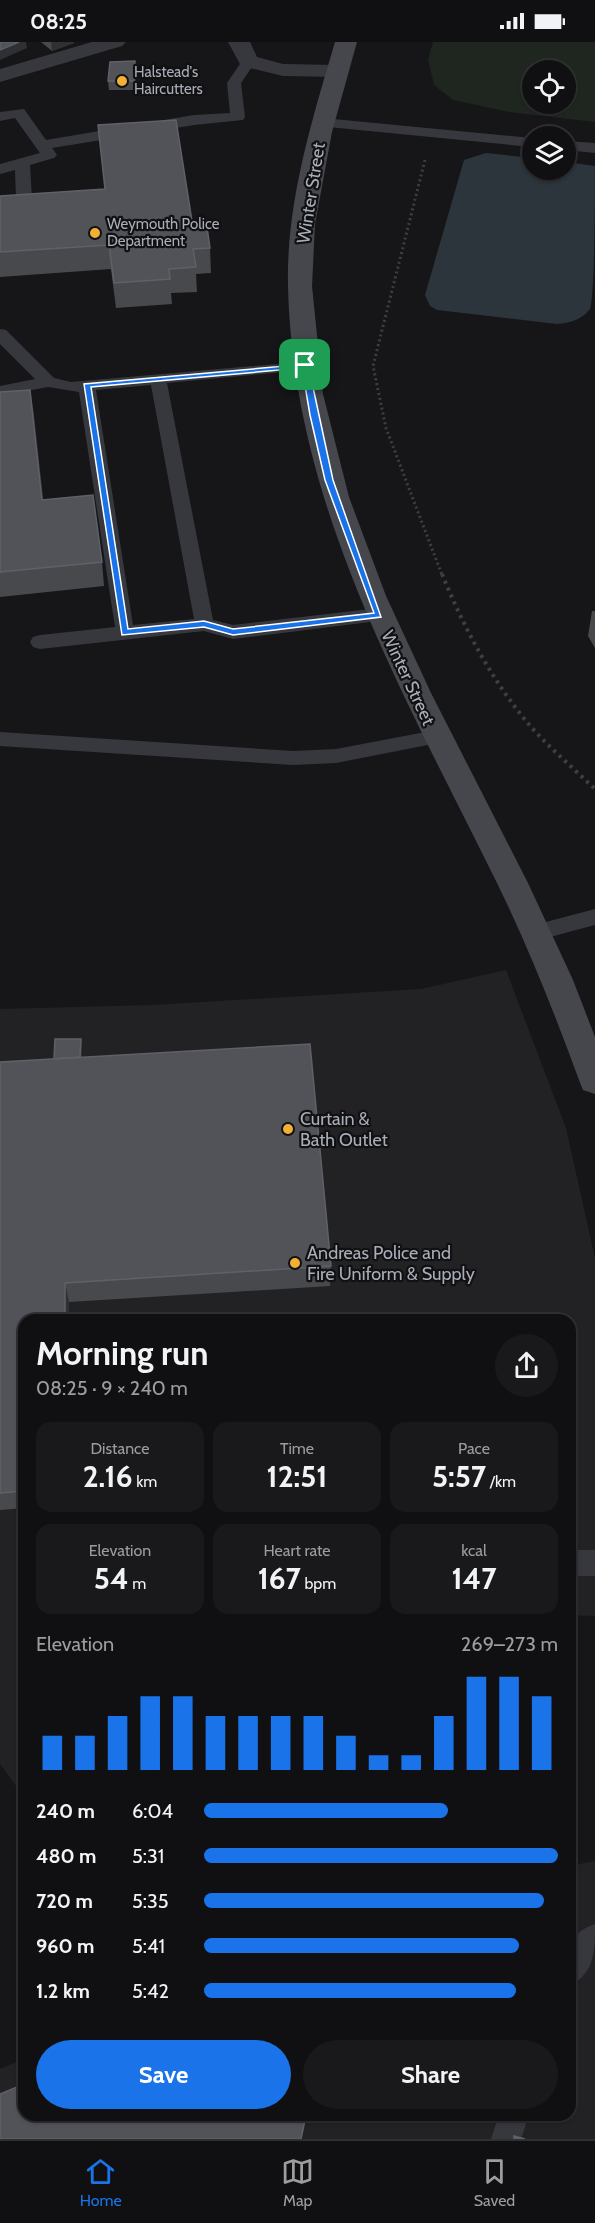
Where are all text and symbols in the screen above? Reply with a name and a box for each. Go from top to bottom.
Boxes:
text: 08:25 [30,8,87,35]
map controls [522,60,576,180]
button: locate [522,60,576,114]
place label: Halstead's Haircutters [134,63,203,98]
marker: Halstead's Haircutters [115,74,129,88]
button: layers [522,126,576,180]
street label: Winter Street [292,141,330,245]
place label: Weymouth Police Department [107,215,220,250]
marker: Weymouth Police Department [88,226,102,240]
pin [279,339,330,390]
icon: arrive [288,348,321,381]
street label: Winter Street [377,627,439,729]
place label: Curtain & Bath Outlet [300,1108,388,1151]
marker: Curtain & Bath Outlet [281,1122,295,1136]
place label: Andreas Police and Fire Uniform & Supply [307,1242,475,1285]
marker: Andreas Police and Fire Uniform & Supply [288,1256,302,1270]
text: Morning run [36,1333,208,1373]
button: share [495,1334,558,1397]
text: 08:25 · 9 × 240 m [36,1376,188,1400]
text: Distance [91,1439,149,1458]
text: Time [280,1439,314,1458]
text: Pace [458,1439,490,1458]
text: 2.16 [83,1458,133,1495]
text: 12:51 [267,1458,327,1495]
text: 5:57 [432,1458,486,1495]
text: km [133,1472,157,1491]
text: /km [486,1472,516,1491]
text: Elevation [89,1541,151,1560]
text: Heart rate [264,1541,330,1560]
text: kcal [461,1541,487,1560]
text: 54 [94,1560,129,1597]
text: 167 [258,1560,301,1597]
text: 147 [451,1560,497,1597]
text: m [129,1574,146,1593]
text: bpm [301,1574,336,1593]
text: Elevation [36,1632,114,1656]
text: 269–273 m [461,1632,558,1656]
text: 240 m [36,1799,95,1823]
text: 6:04 [132,1799,173,1823]
text: 480 m [36,1844,97,1868]
text: 5:31 [132,1844,164,1868]
text: 720 m [36,1889,93,1913]
text: 5:35 [132,1889,169,1913]
text: 960 m [36,1934,94,1958]
text: 5:41 [132,1934,165,1958]
text: 1.2 km [36,1979,90,2003]
text: 5:42 [132,1979,169,2003]
button: Save [36,2040,291,2109]
button: Share [303,2040,558,2109]
tab: Home [80,2155,122,2210]
tab: Map [281,2155,314,2210]
tab: Saved [474,2155,515,2210]

